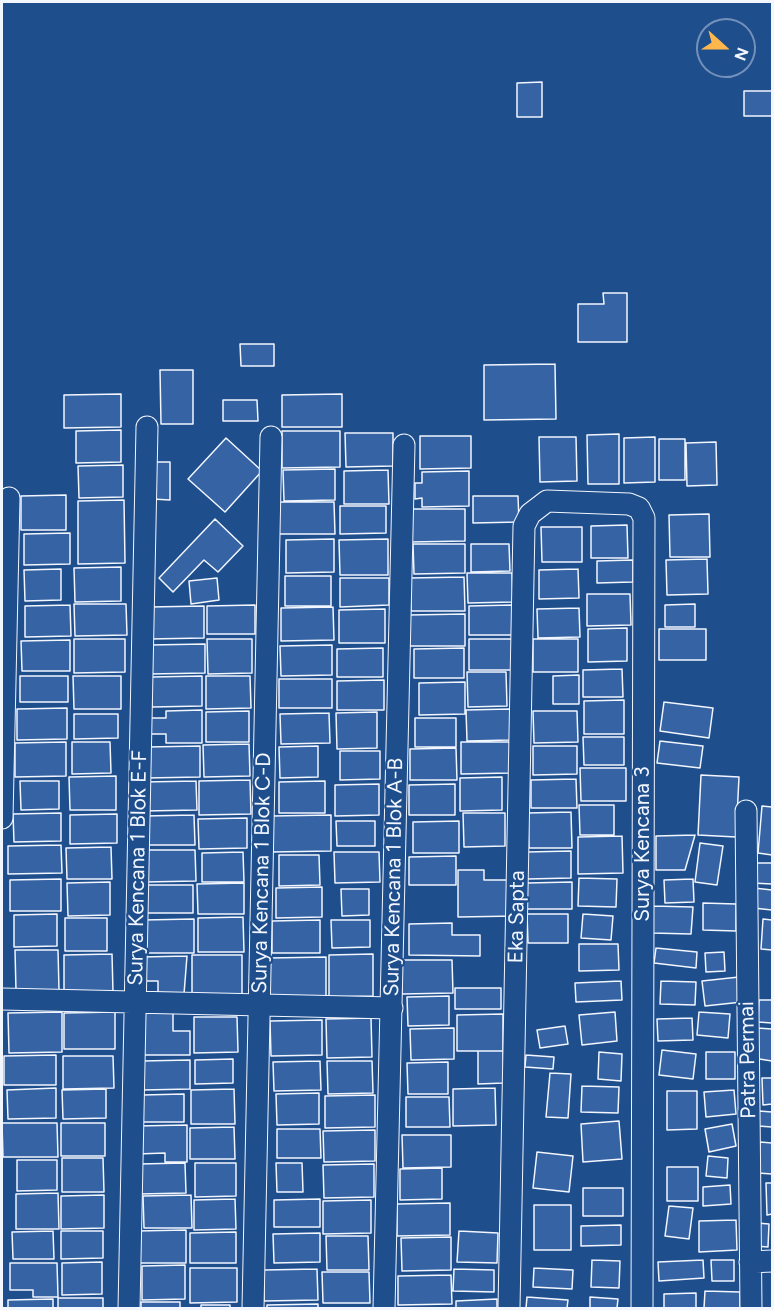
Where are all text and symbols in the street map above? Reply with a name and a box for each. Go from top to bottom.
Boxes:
north arrow [696,18,756,78]
text: N [730,45,752,63]
street label: Surya Kencana 1 Blok E-F [123,750,153,986]
street label: Surya Kencana 1 Blok C-D [247,752,277,994]
street label: Surya Kencana 1 Blok A-B [379,758,409,996]
street label: Surya Kencana 3 [630,766,656,922]
street label: Eka Sapta [504,870,530,964]
street label: Patra Permai [734,1001,762,1119]

